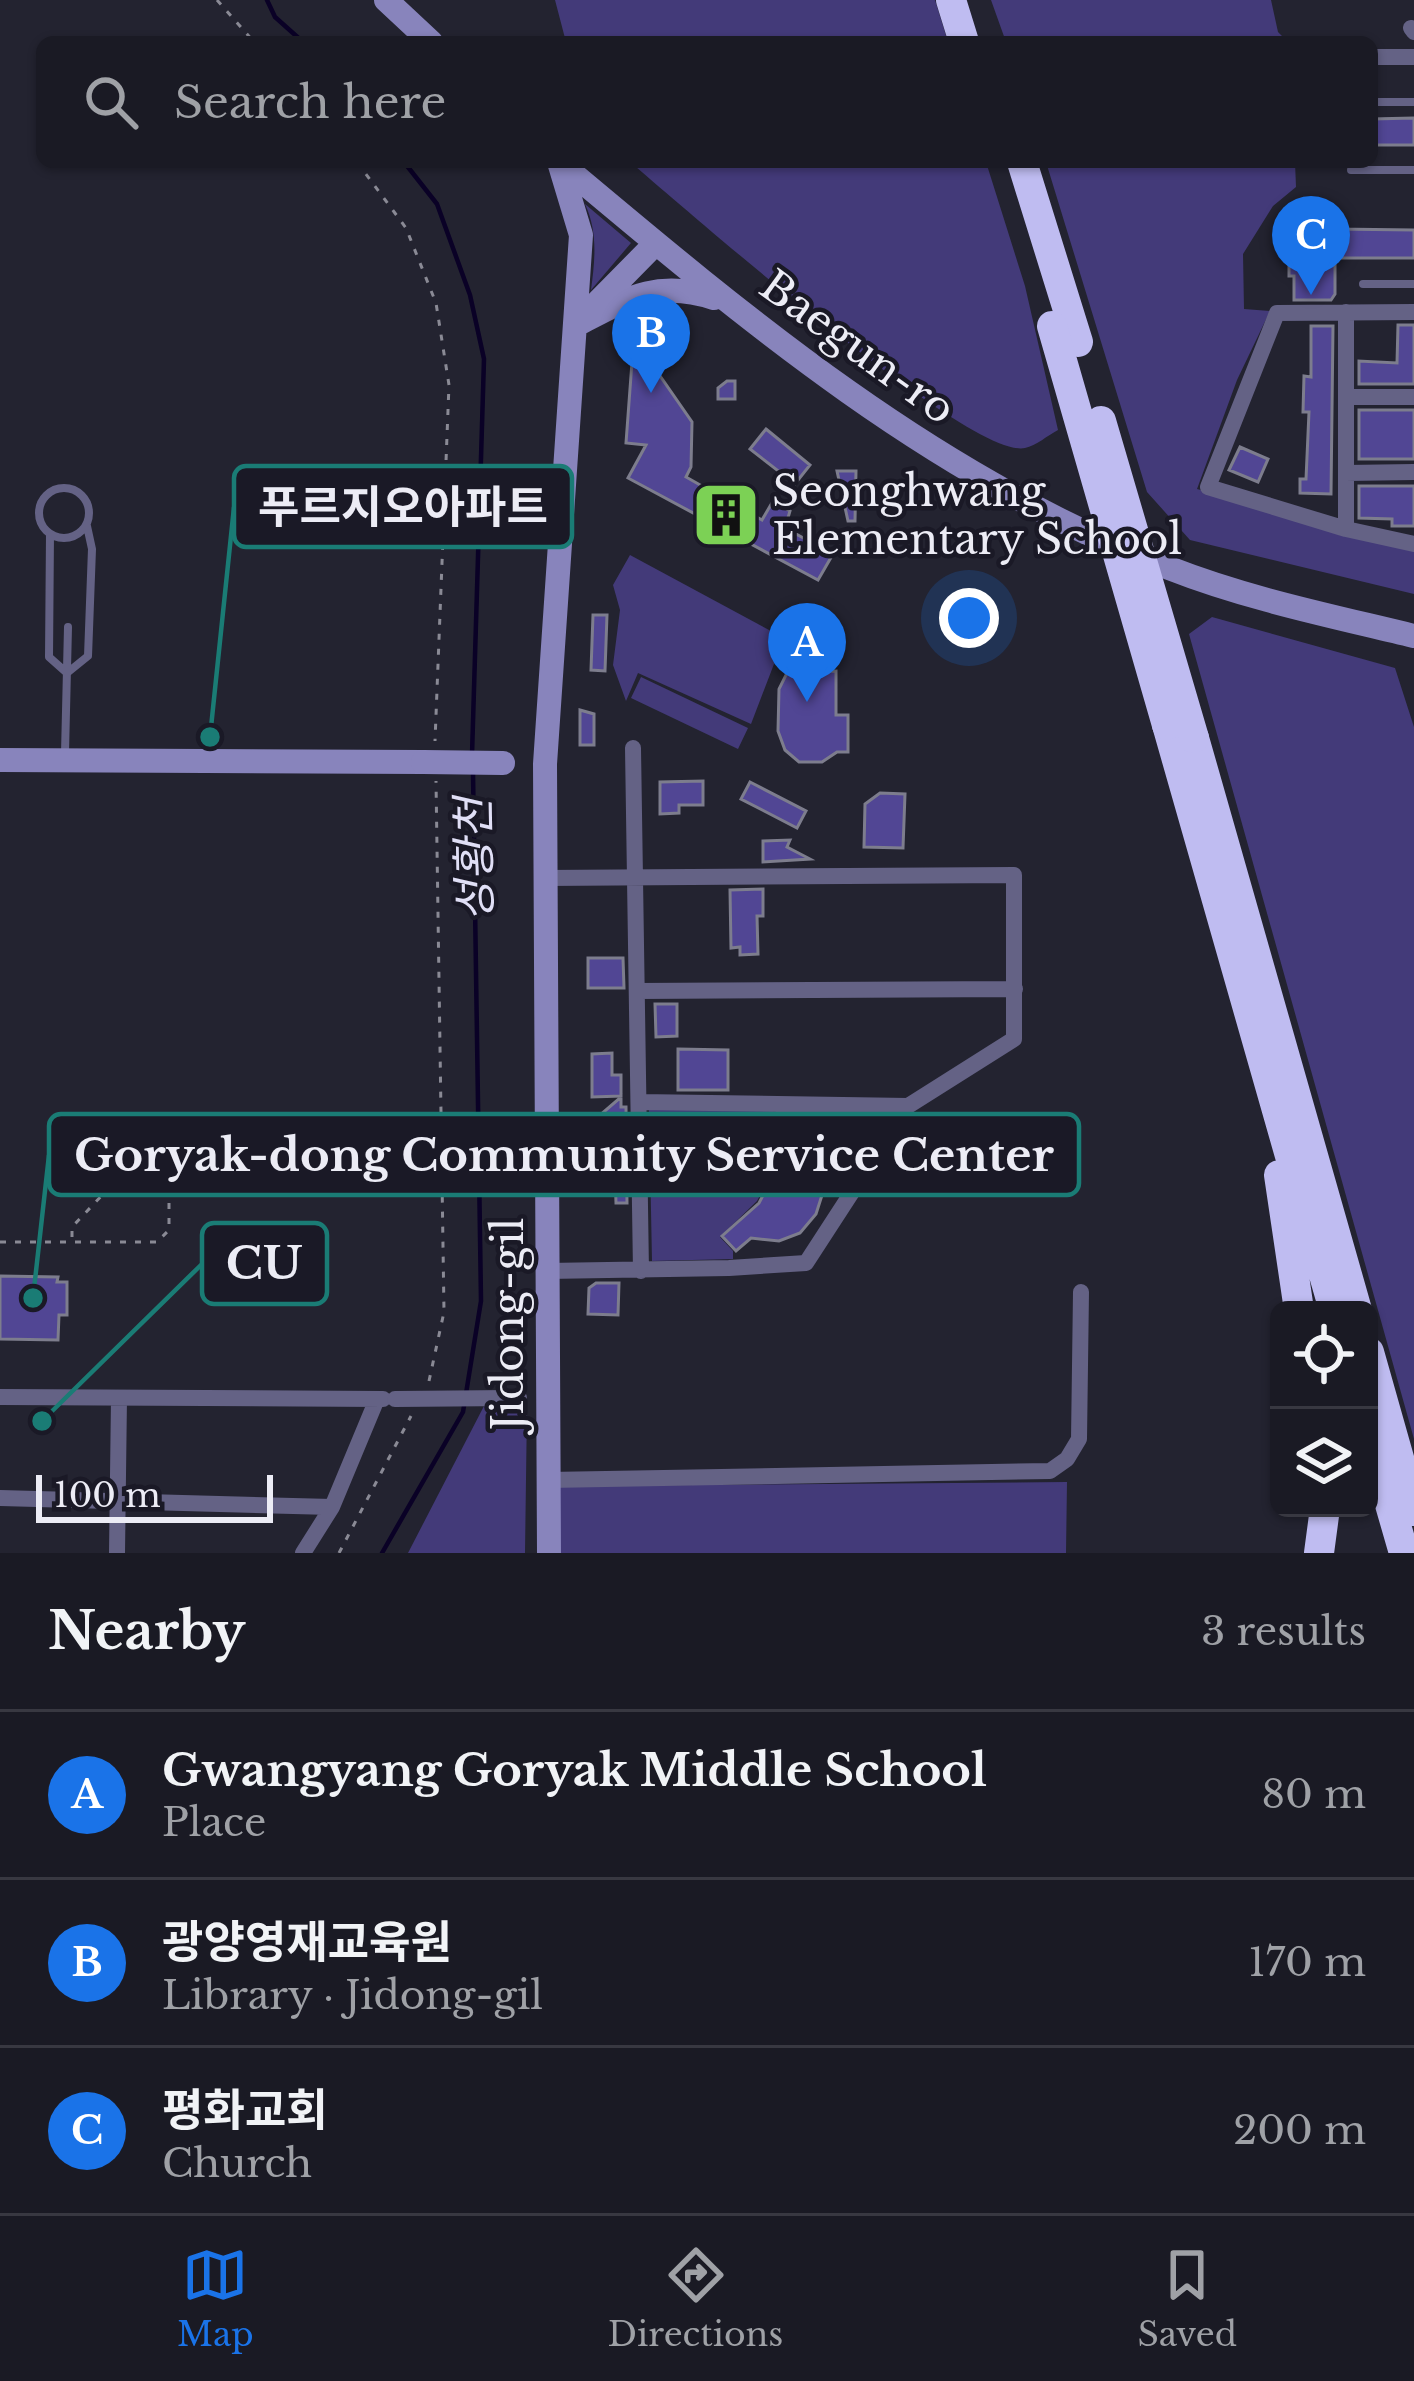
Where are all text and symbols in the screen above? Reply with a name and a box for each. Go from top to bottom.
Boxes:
search box [36,36,1378,168]
icon: search [78,69,144,135]
text: Search here [174,74,446,130]
pin: C [1272,196,1350,295]
street label: Baegun-ro [750,259,966,435]
pin: B [612,294,690,393]
place label: Seonghwang Elementary School [772,465,1182,565]
callout: 푸르지오아파트 [234,466,572,547]
text: 푸르지오아파트 [258,479,548,535]
building icon: Seonghwang Elementary School [691,480,761,550]
your location [939,588,999,648]
pin: A [768,603,846,702]
water label: 성황천 [445,793,503,923]
callout: Goryak-dong Community Service Center [49,1114,1079,1195]
text: Goryak-dong Community Service Center [74,1127,1055,1183]
street label: Jidong-gil [482,1218,534,1435]
callout: CU [202,1223,327,1304]
text: CU [226,1235,303,1291]
map controls [1270,1301,1378,1517]
button: locate [1270,1301,1378,1409]
button: layers [1270,1409,1378,1517]
scale bar [36,1469,273,1522]
text: 100 m [54,1475,161,1516]
text: Nearby [48,1600,245,1663]
text: 3 results [1201,1607,1366,1656]
text: Gwangyang Goryak Middle School [162,1742,987,1798]
text: A [71,1770,103,1819]
text: 80 m [1261,1770,1366,1819]
text: Place [162,1798,266,1847]
text: 광양영재교육원 [162,1914,452,1970]
text: B [71,1938,103,1987]
text: 170 m [1248,1938,1366,1987]
text: Library · Jidong-gil [162,1971,543,2020]
text: 평화교회 [162,2082,328,2138]
text: C [71,2106,103,2155]
text: 200 m [1233,2106,1366,2155]
text: Church [162,2139,312,2188]
tab: Map [177,2242,254,2355]
tab: Directions [608,2242,783,2355]
tab: Saved [1137,2242,1237,2355]

